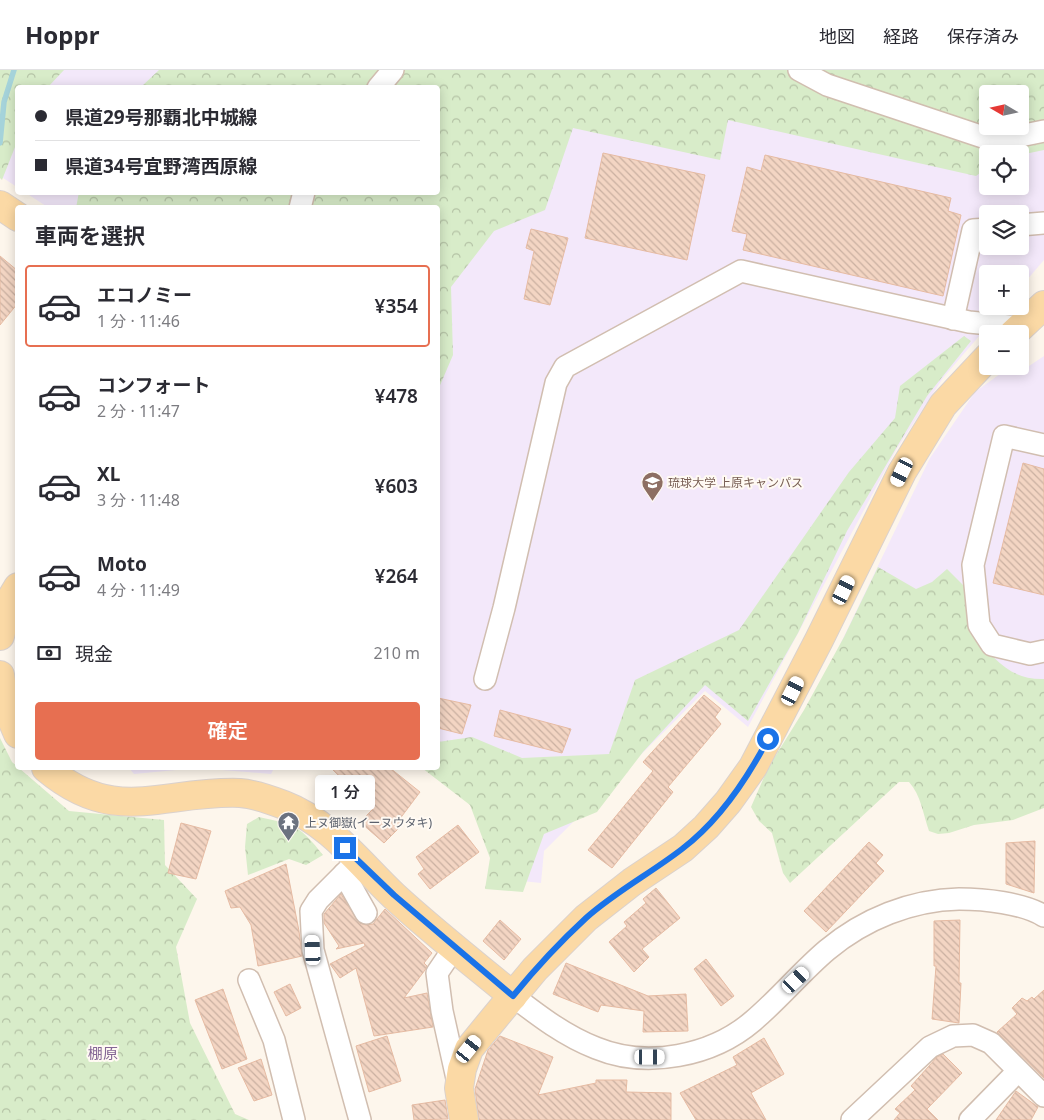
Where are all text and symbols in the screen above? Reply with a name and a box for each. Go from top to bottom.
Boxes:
text: Hoppr [25,18,99,51]
text: 地図 [819,24,855,48]
text: 経路 [883,24,919,48]
text: 保存済み [947,24,1019,48]
north arrow [979,85,1029,135]
map controls [979,85,1029,375]
text: 県道29号那覇北中城線 [65,104,258,130]
button: locate [979,145,1029,195]
text: 県道34号宜野湾西原線 [65,153,258,179]
button: layers [979,205,1029,255]
text: 車両を選択 [35,220,145,250]
button: + [979,265,1029,315]
text: エコノミー [97,282,192,308]
icon: car [37,284,82,329]
text: ¥354 [375,293,418,319]
text: 1 分 · 11:46 [97,310,180,332]
button: − [979,325,1029,375]
text: コンフォート [97,372,210,398]
icon: car [37,374,82,419]
text: ¥478 [375,383,418,409]
text: 2 分 · 11:47 [97,400,180,422]
car [888,455,915,489]
text: XL [97,461,120,487]
icon: car [37,464,82,509]
school or university icon: 琉球大学 上原キャンパス [640,471,664,502]
text: ¥603 [375,473,418,499]
place label: 琉球大学 上原キャンパス [668,474,803,491]
text: 3 分 · 11:48 [97,489,180,511]
text: Moto [97,551,147,577]
icon: car [37,554,82,599]
text: ¥264 [375,563,418,589]
car [830,573,857,607]
text: 4 分 · 11:49 [97,579,180,601]
icon: cash [35,639,63,667]
text: 現金 [75,641,113,667]
text: 210 m [373,642,420,664]
car [779,674,806,708]
button: 確定 [35,702,420,760]
route start [757,728,779,750]
callout: 1 分 [315,776,375,810]
text: 1 分 [330,781,360,803]
temple icon: 上ヌ御嶽(イーヌウタキ) [277,811,301,842]
place label: 上ヌ御嶽(イーヌウタキ) [305,814,433,831]
route end [334,837,356,859]
car [304,935,321,965]
car [779,964,812,996]
car [453,1033,484,1065]
district label: 棚原 [88,1043,118,1063]
car [635,1050,665,1065]

